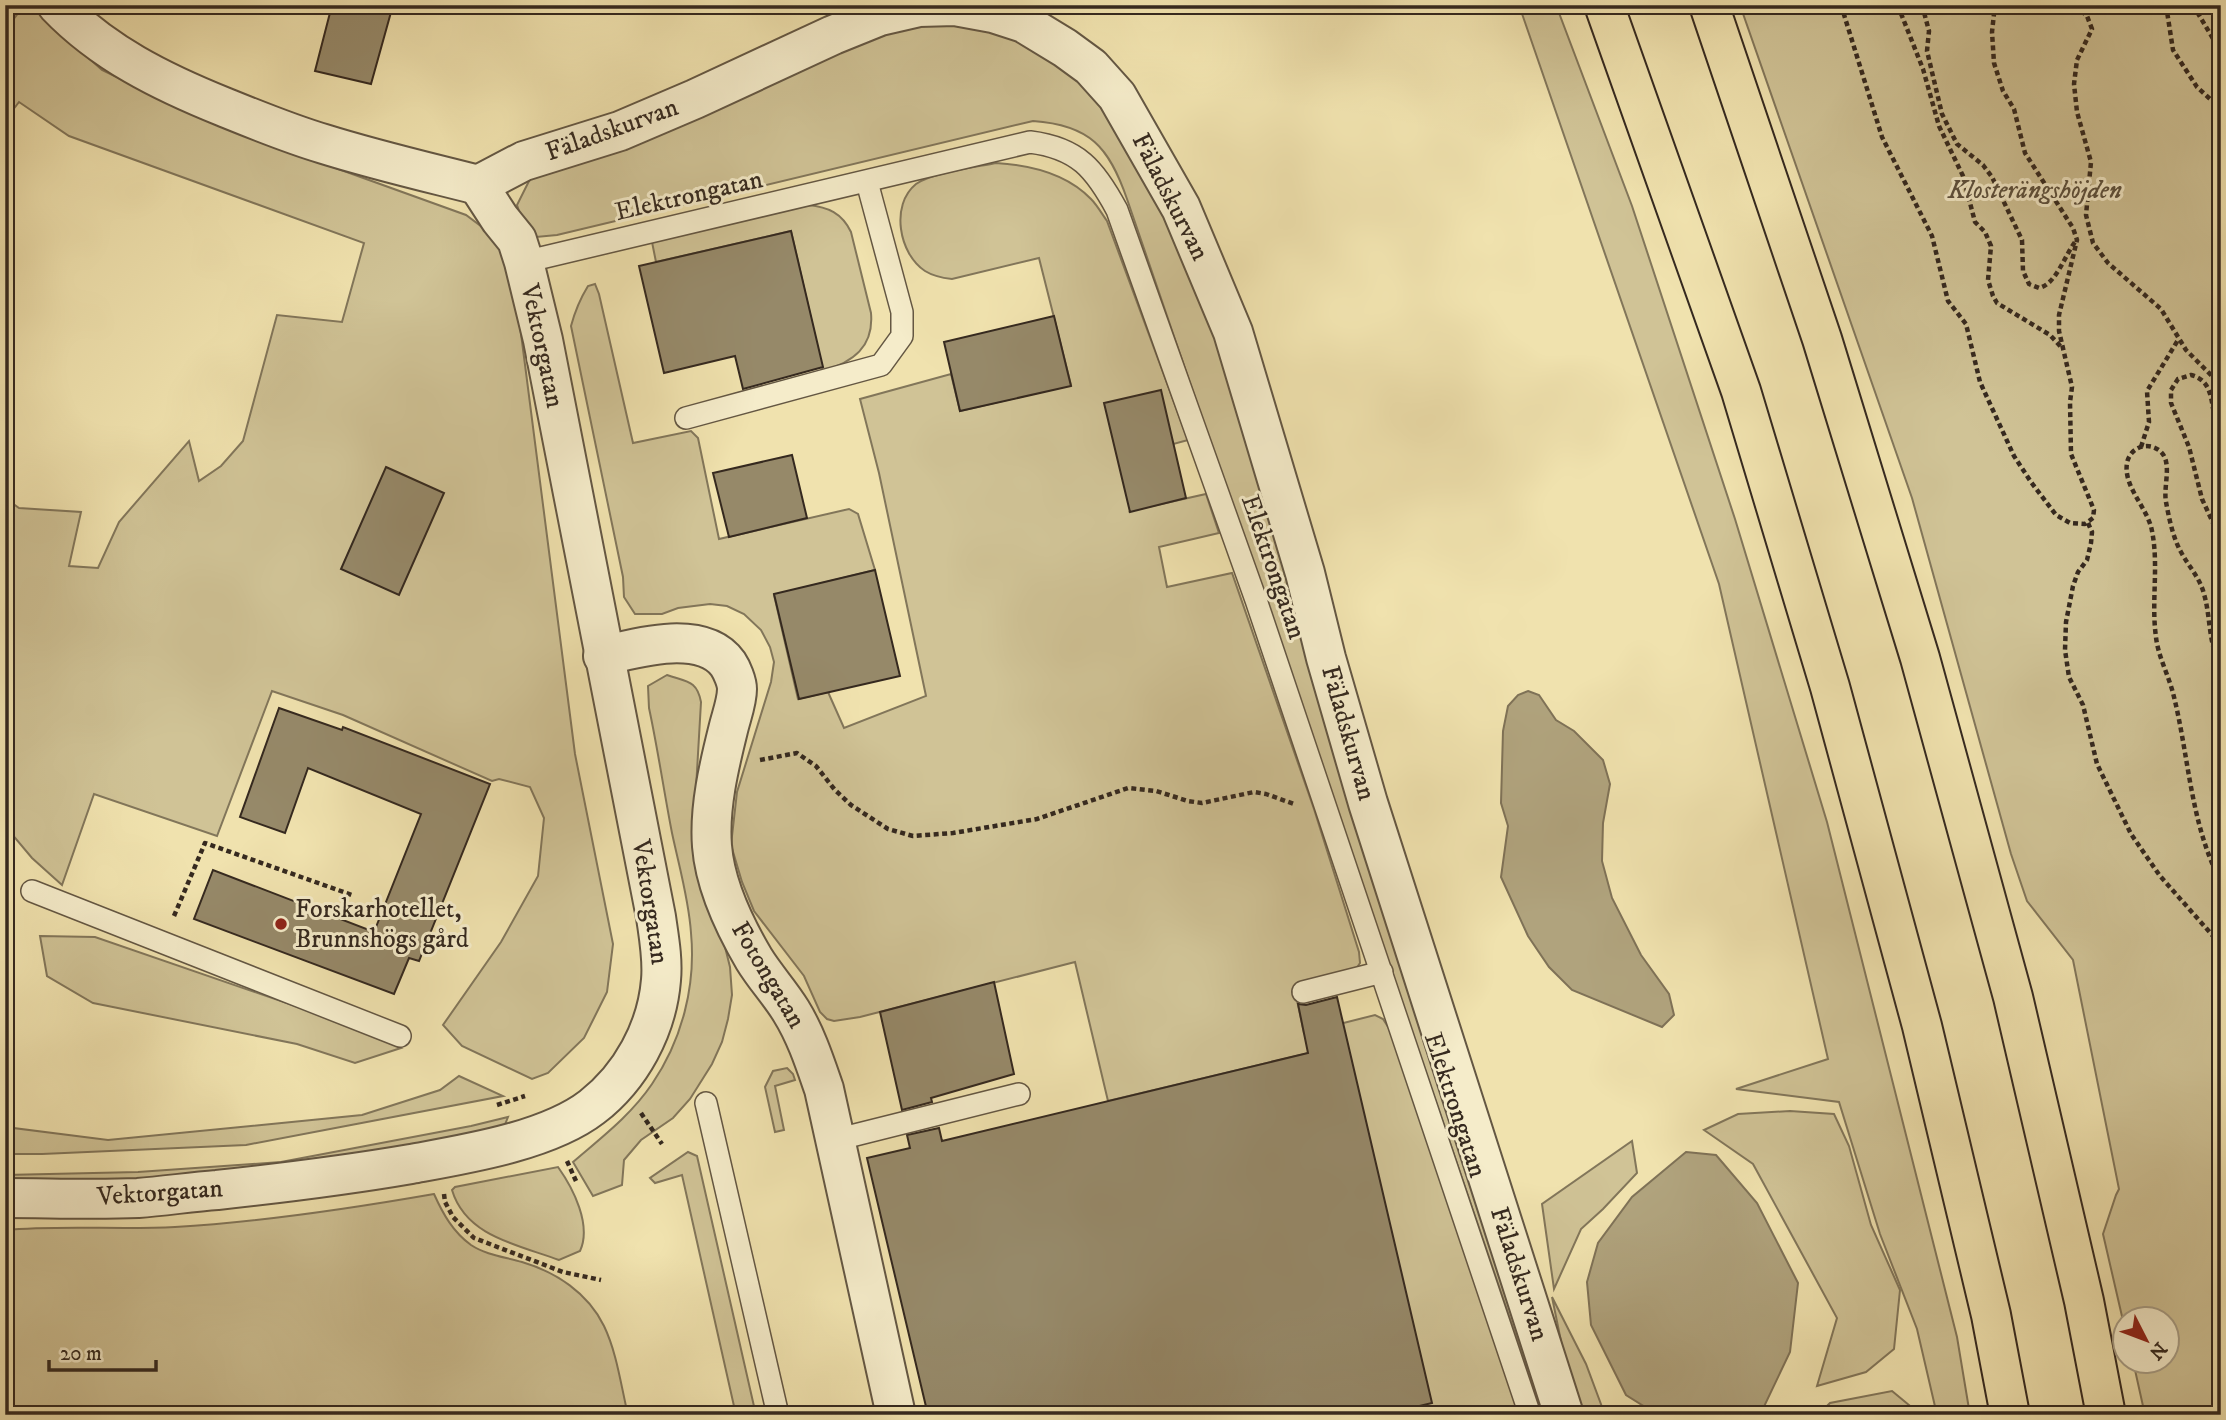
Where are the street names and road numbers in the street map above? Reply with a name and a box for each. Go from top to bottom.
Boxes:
street label: Fäladskurvan [541,91,683,169]
street label: Fäladskurvan [1124,128,1216,267]
street label: Elektrongatan [612,163,766,229]
street label: Vektorgatan [513,280,571,411]
street label: Elektrongatan [1233,490,1313,644]
street label: Fäladskurvan [1313,662,1383,805]
street label: Vektorgatan [624,836,676,967]
street label: Fotongatan [723,916,813,1035]
street label: Elektrongatan [1416,1028,1494,1182]
street label: Vektorgatan [95,1172,224,1214]
street label: Fäladskurvan [1482,1203,1556,1345]

